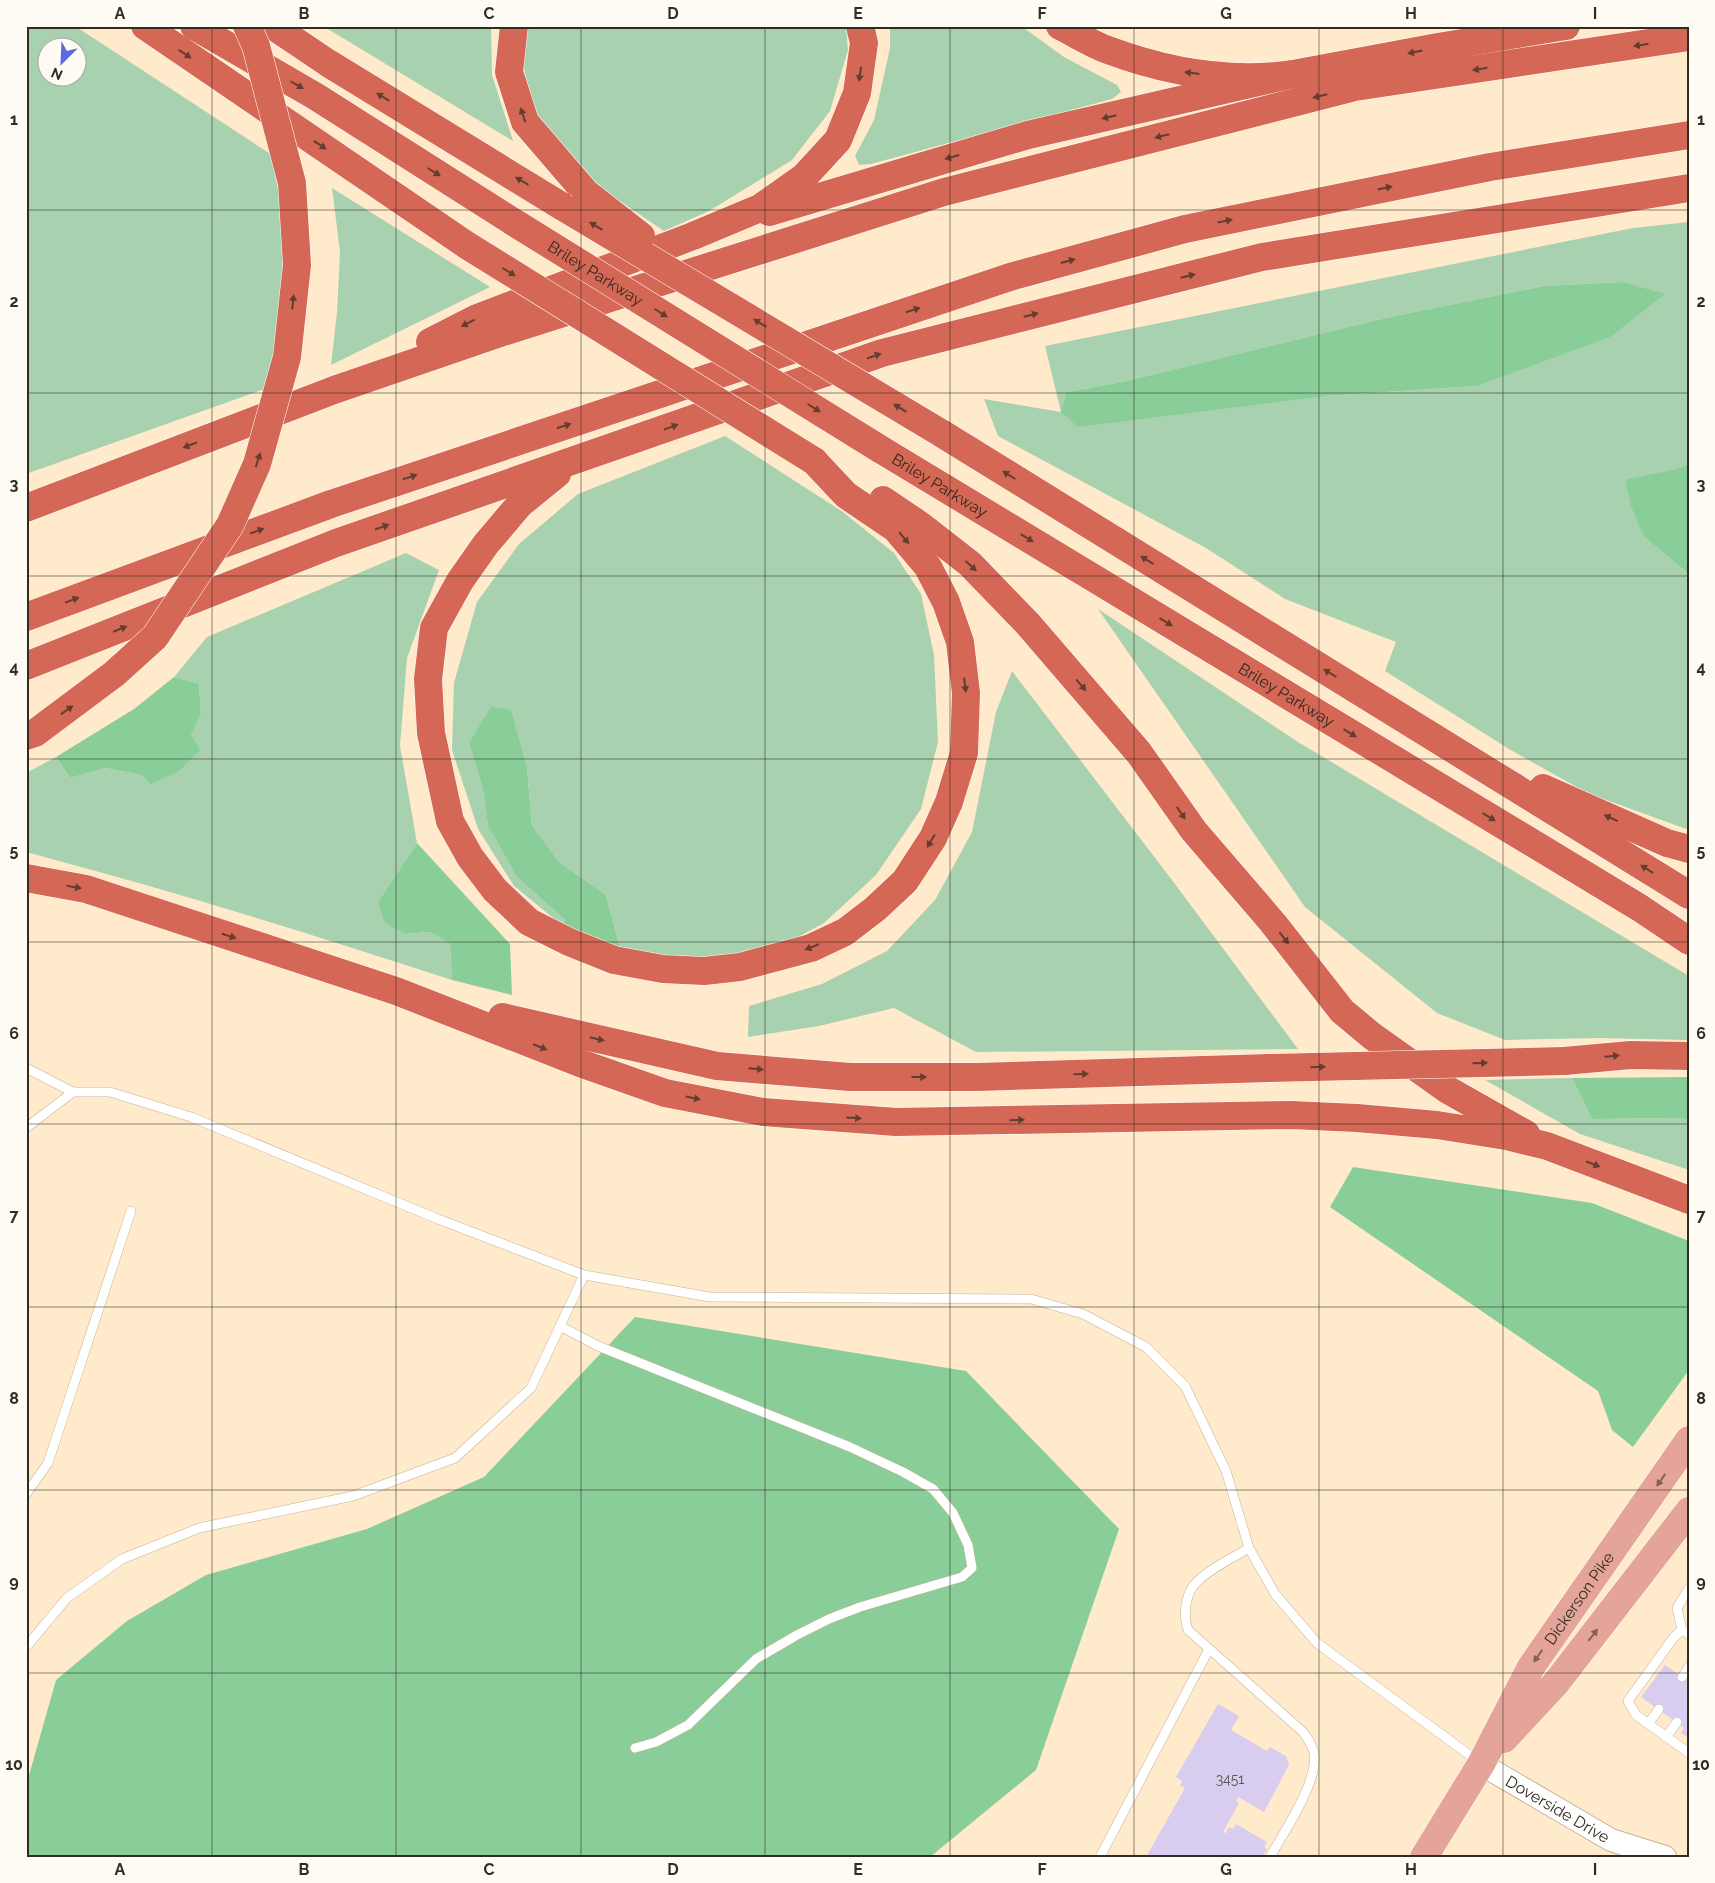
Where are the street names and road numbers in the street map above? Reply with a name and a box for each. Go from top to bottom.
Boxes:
street label: Briley Parkway [545,236,647,310]
street label: Briley Parkway [889,449,991,521]
street label: Briley Parkway [1235,658,1338,731]
street label: Dickerson Pike [1540,1548,1618,1648]
street label: Doverside Drive [1503,1771,1613,1847]

